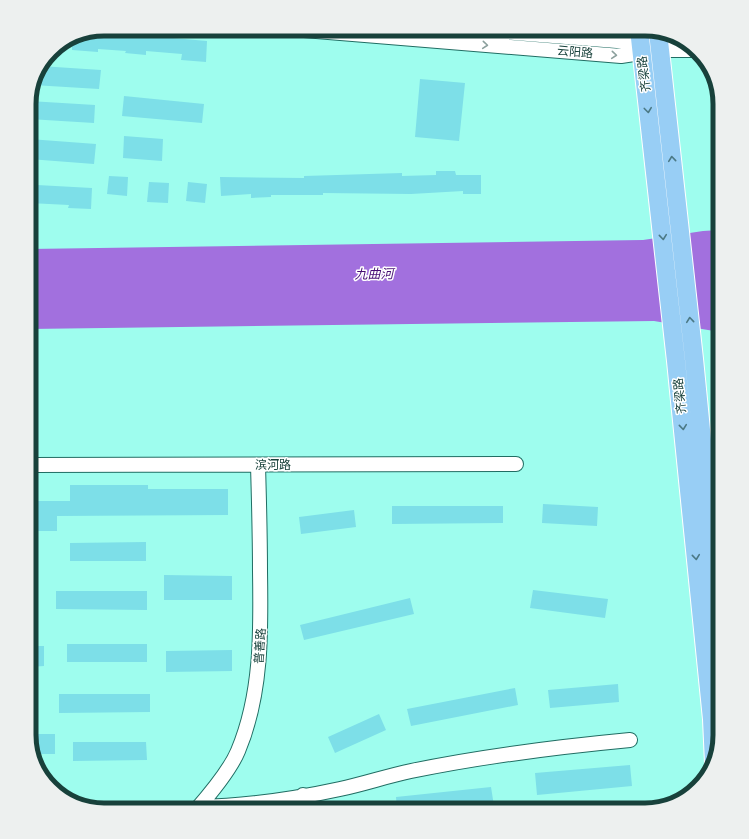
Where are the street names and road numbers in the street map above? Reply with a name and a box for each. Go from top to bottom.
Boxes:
street label: 云阳路 [556,43,594,61]
street label: 齐梁路 [635,55,653,93]
street label: 齐梁路 [671,377,689,415]
street label: 滨河路 [255,458,291,472]
street label: 普善路 [252,628,268,664]

